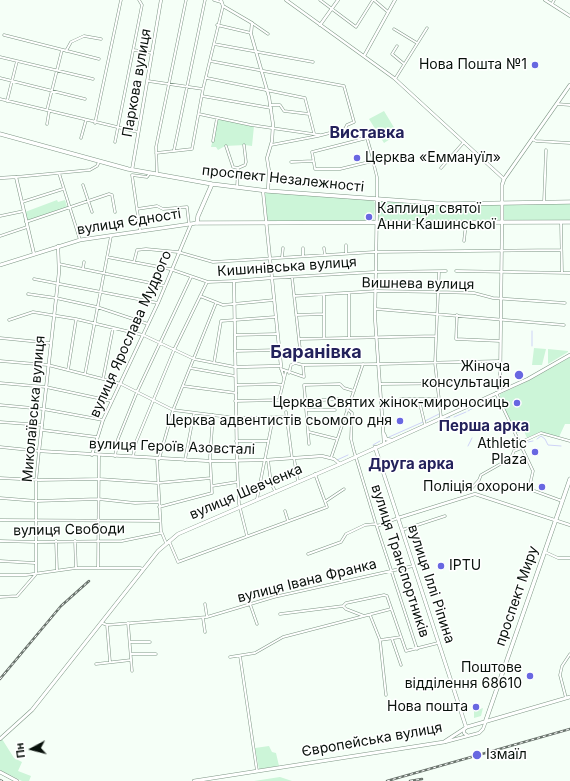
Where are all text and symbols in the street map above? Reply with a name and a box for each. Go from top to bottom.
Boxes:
street label: Паркова вулиця [119,27,155,139]
place label: Нова Пошта №1 [419,57,527,73]
marker: Нова Пошта №1 [530,60,540,70]
district label: Виставка [329,123,405,143]
place label: Церква «Еммануїл» [365,150,501,166]
marker: Церква «Еммануїл» [352,153,362,163]
street label: проспект Незалежності [201,162,365,196]
place label: Каплиця cвятої Анни Кашинської [377,201,496,234]
street label: вулиця Єдності [76,205,182,239]
marker: Каплиця cвятої Анни Кашинської [364,212,374,222]
street label: вулиця Ярослава Мудрого [86,248,176,420]
street label: Кишинівська вулиця [217,254,357,280]
street label: Вишнева вулиця [362,275,474,293]
street label: Миколаївська вулиця [19,335,49,483]
district label: Баранівка [270,342,362,364]
place label: Жіноча консультація [422,359,510,392]
marker: Жіноча консультація [513,369,525,381]
place label: Церква Святих жінок-мироносиць [272,395,509,411]
marker: Церква Святих жінок-мироносиць [512,398,522,408]
place label: Церква адвентистів сьомого дня [165,413,392,429]
marker: Церква адвентистів сьомого дня [395,416,405,426]
district label: Перша арка [439,417,529,435]
street label: вулиця Героїв Азовсталі [89,436,255,458]
place label: Athletic Plaza [477,436,527,468]
marker: Athletic Plaza [530,447,540,457]
district label: Друга арка [368,455,454,473]
street label: вулиця Шевченка [187,461,305,523]
place label: Поліція охорони [423,479,534,495]
street label: вулиця Транспортників [367,482,433,640]
marker: Поліція охорони [537,482,547,492]
street label: вулиця Свободи [13,521,125,539]
street label: вулиця Іллі Ріпина [404,523,458,645]
street label: проспект Миру [492,544,542,648]
street label: вулиця Івана Франка [236,556,378,606]
place label: IPTU [449,558,481,574]
marker: IPTU [436,561,446,571]
place label: Поштове відділення 68610 [405,660,522,692]
marker: Поштове відділення 68610 [525,671,535,681]
place label: Нова пошта [387,699,468,715]
marker: Нова пошта [471,702,481,712]
street label: Європейська вулиця [300,719,444,761]
north arrow [12,729,52,769]
text: Пн [12,742,28,759]
place label: Ізмаїл [486,747,527,763]
marker: Ізмаїл [471,749,483,761]

